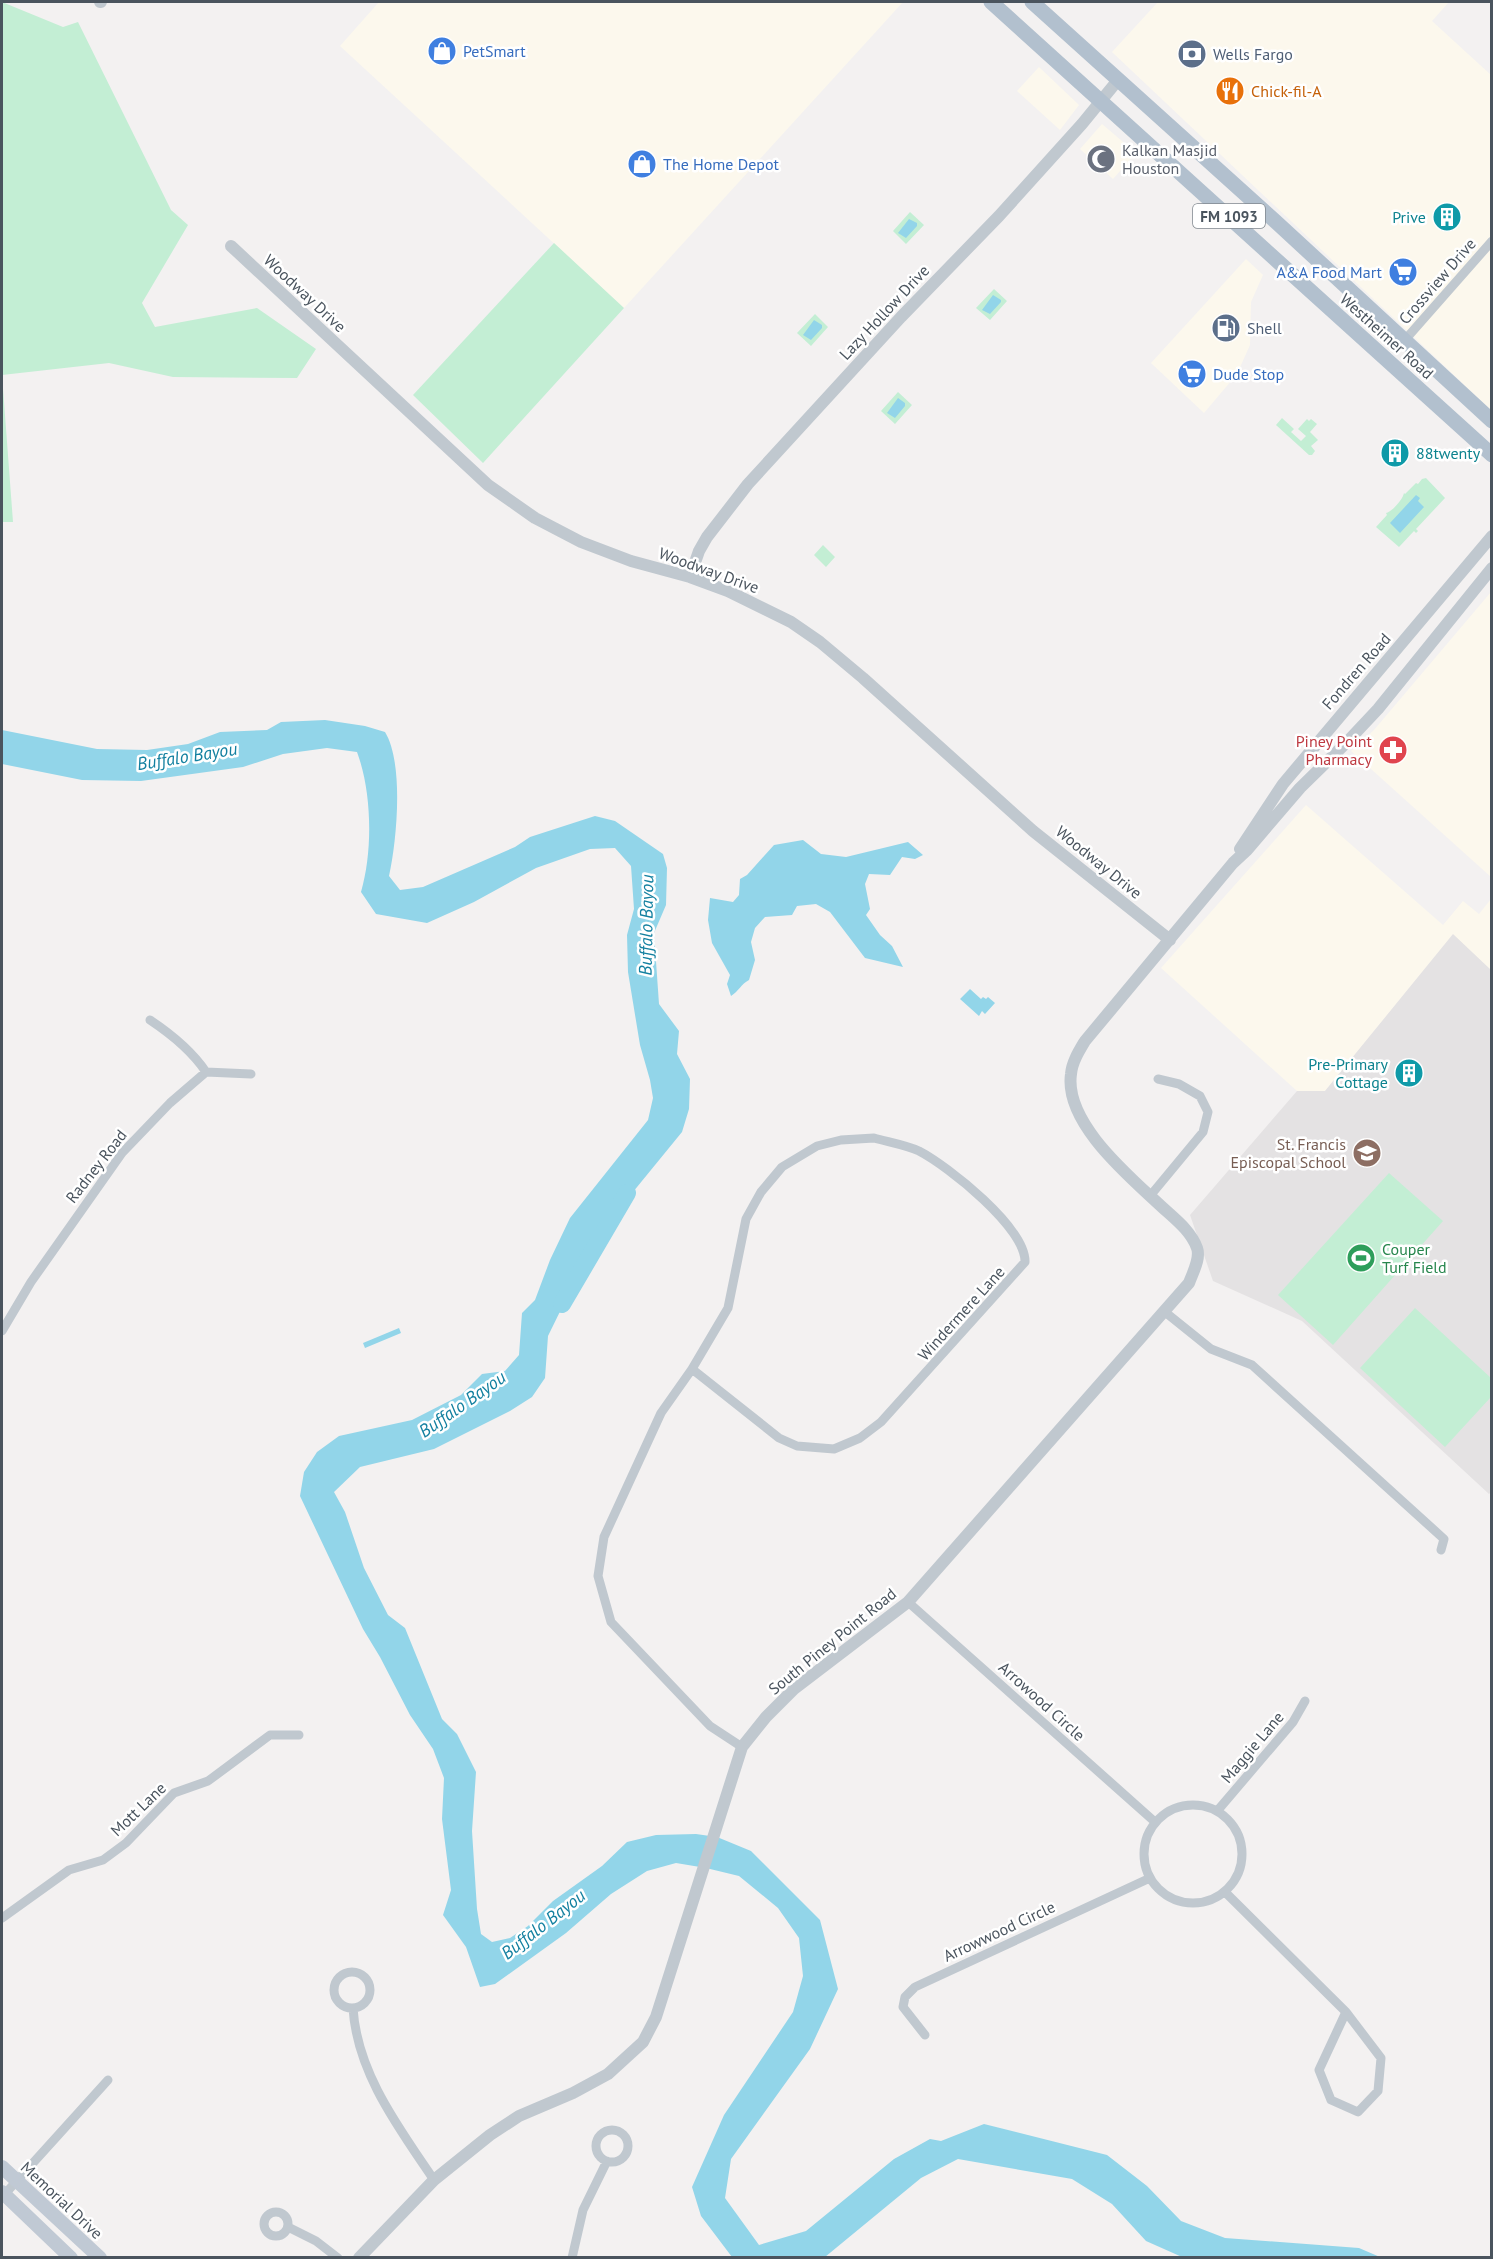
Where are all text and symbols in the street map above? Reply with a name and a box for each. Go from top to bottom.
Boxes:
shop icon: PetSmart [426,35,458,67]
bank icon: Wells Fargo [1176,38,1208,70]
place label: PetSmart [463,41,526,61]
place label: Wells Fargo [1213,44,1293,64]
restaurant icon: Chick-fil-A [1214,75,1246,107]
place label: Chick-fil-A [1251,81,1322,101]
place label: Kalkan Masjid Houston [1122,140,1217,178]
mosque icon: Kalkan Masjid Houston [1085,143,1117,175]
shop icon: The Home Depot [626,148,658,180]
place label: The Home Depot [663,154,780,174]
building icon: Prive [1431,201,1463,233]
road number: FM 1093 [1193,204,1265,228]
place label: Prive [1392,207,1426,227]
street label: Crossview Drive [1394,234,1480,328]
street label: Woodway Drive [260,250,350,336]
supermarket icon: A&A Food Mart [1387,256,1419,288]
street label: Lazy Hollow Drive [835,260,933,364]
place label: A&A Food Mart [1276,262,1383,282]
street label: Westheimer Road [1336,289,1438,383]
fuel station icon: Shell [1210,312,1242,344]
place label: Shell [1247,318,1282,338]
supermarket icon: Dude Stop [1176,358,1208,390]
place label: Dude Stop [1213,364,1284,384]
building icon: 88twenty [1379,437,1411,469]
place label: 88twenty [1416,443,1481,463]
street label: Woodway Drive [656,543,762,597]
street label: Fondren Road [1317,629,1395,713]
place label: Piney Point Pharmacy [1296,731,1373,769]
pharmacy icon: Piney Point Pharmacy [1377,734,1409,766]
water label: Buffalo Bayou [135,737,239,775]
street label: Woodway Drive [1052,821,1146,903]
water label: Buffalo Bayou [634,874,658,976]
place label: Pre-Primary Cottage [1308,1054,1389,1092]
building icon: Pre-Primary Cottage [1393,1057,1425,1089]
street label: Radney Road [61,1125,131,1207]
place label: St. Francis Episcopal School [1230,1134,1346,1172]
school or university icon: St. Francis Episcopal School [1351,1137,1383,1169]
place label: Couper Turf Field [1382,1239,1447,1277]
sports icon: Couper Turf Field [1345,1242,1377,1274]
street label: Windermere Lane [913,1262,1009,1364]
water label: Buffalo Bayou [414,1366,510,1442]
street label: South Piney Point Road [764,1583,900,1699]
street label: Arrowood Circle [995,1657,1089,1745]
street label: Maggie Lane [1216,1707,1288,1787]
street label: Mott Lane [106,1778,170,1840]
water label: Buffalo Bayou [496,1884,590,1964]
street label: Arrowwood Circle [940,1896,1058,1966]
street label: Memorial Drive [17,2157,107,2243]

